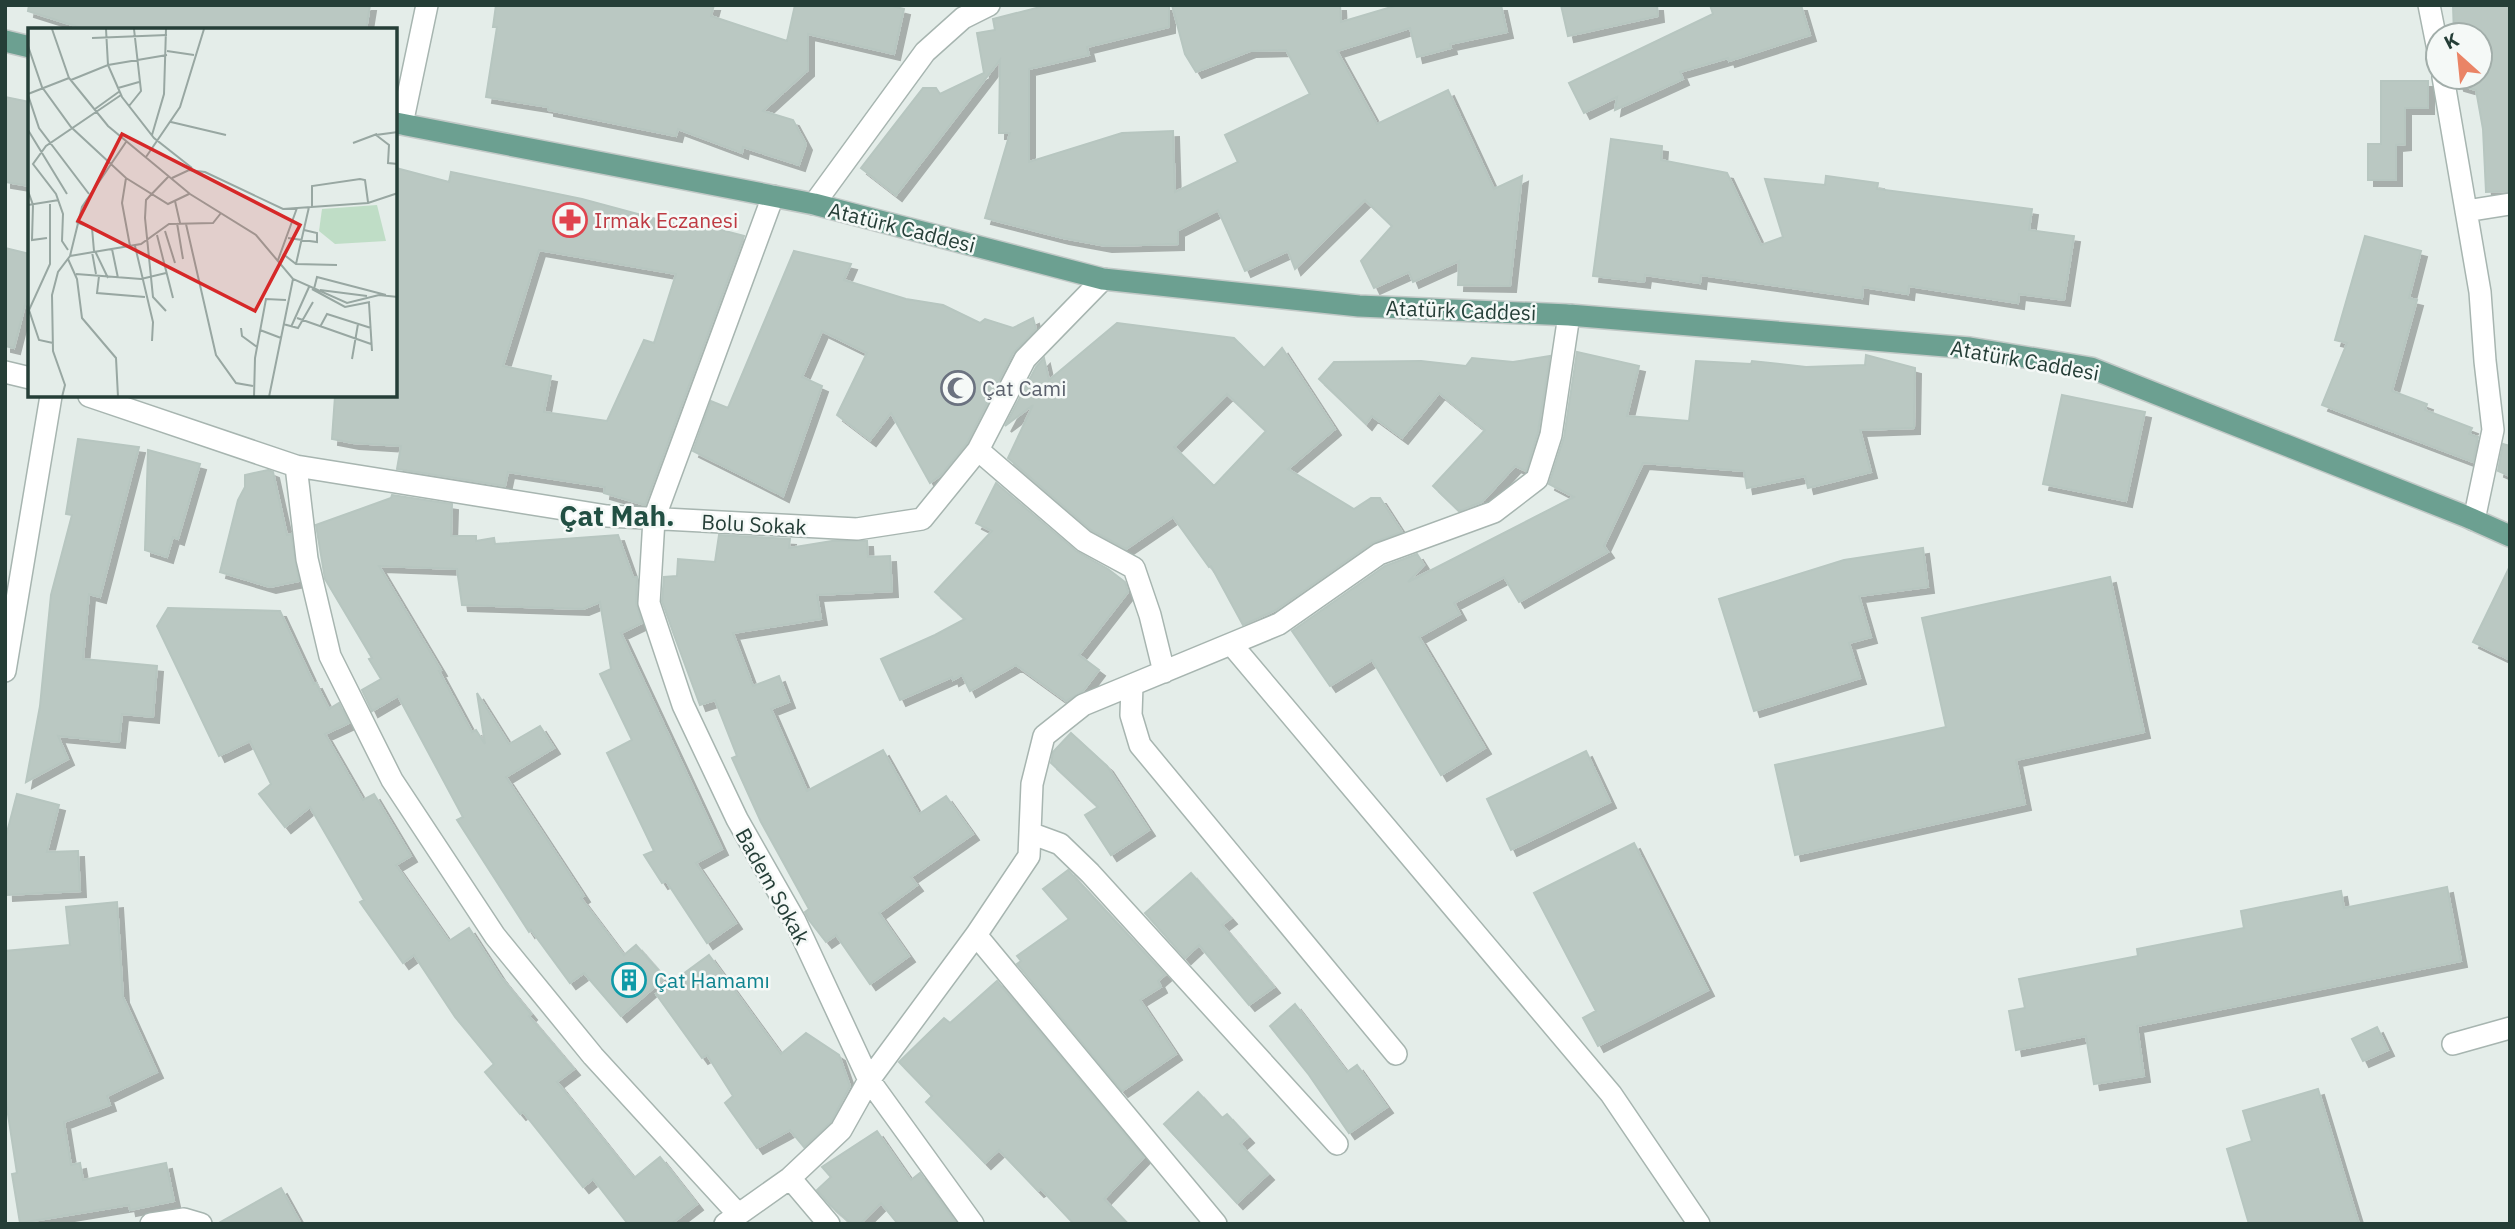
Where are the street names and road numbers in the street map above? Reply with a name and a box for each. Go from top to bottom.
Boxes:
street label: Atatürk Caddesi [826,195,978,259]
street label: Atatürk Caddesi [1385,293,1537,327]
street label: Atatürk Caddesi [1948,333,2102,387]
street label: Bolu Sokak [701,507,807,541]
street label: Badem Sokak [729,823,817,949]

